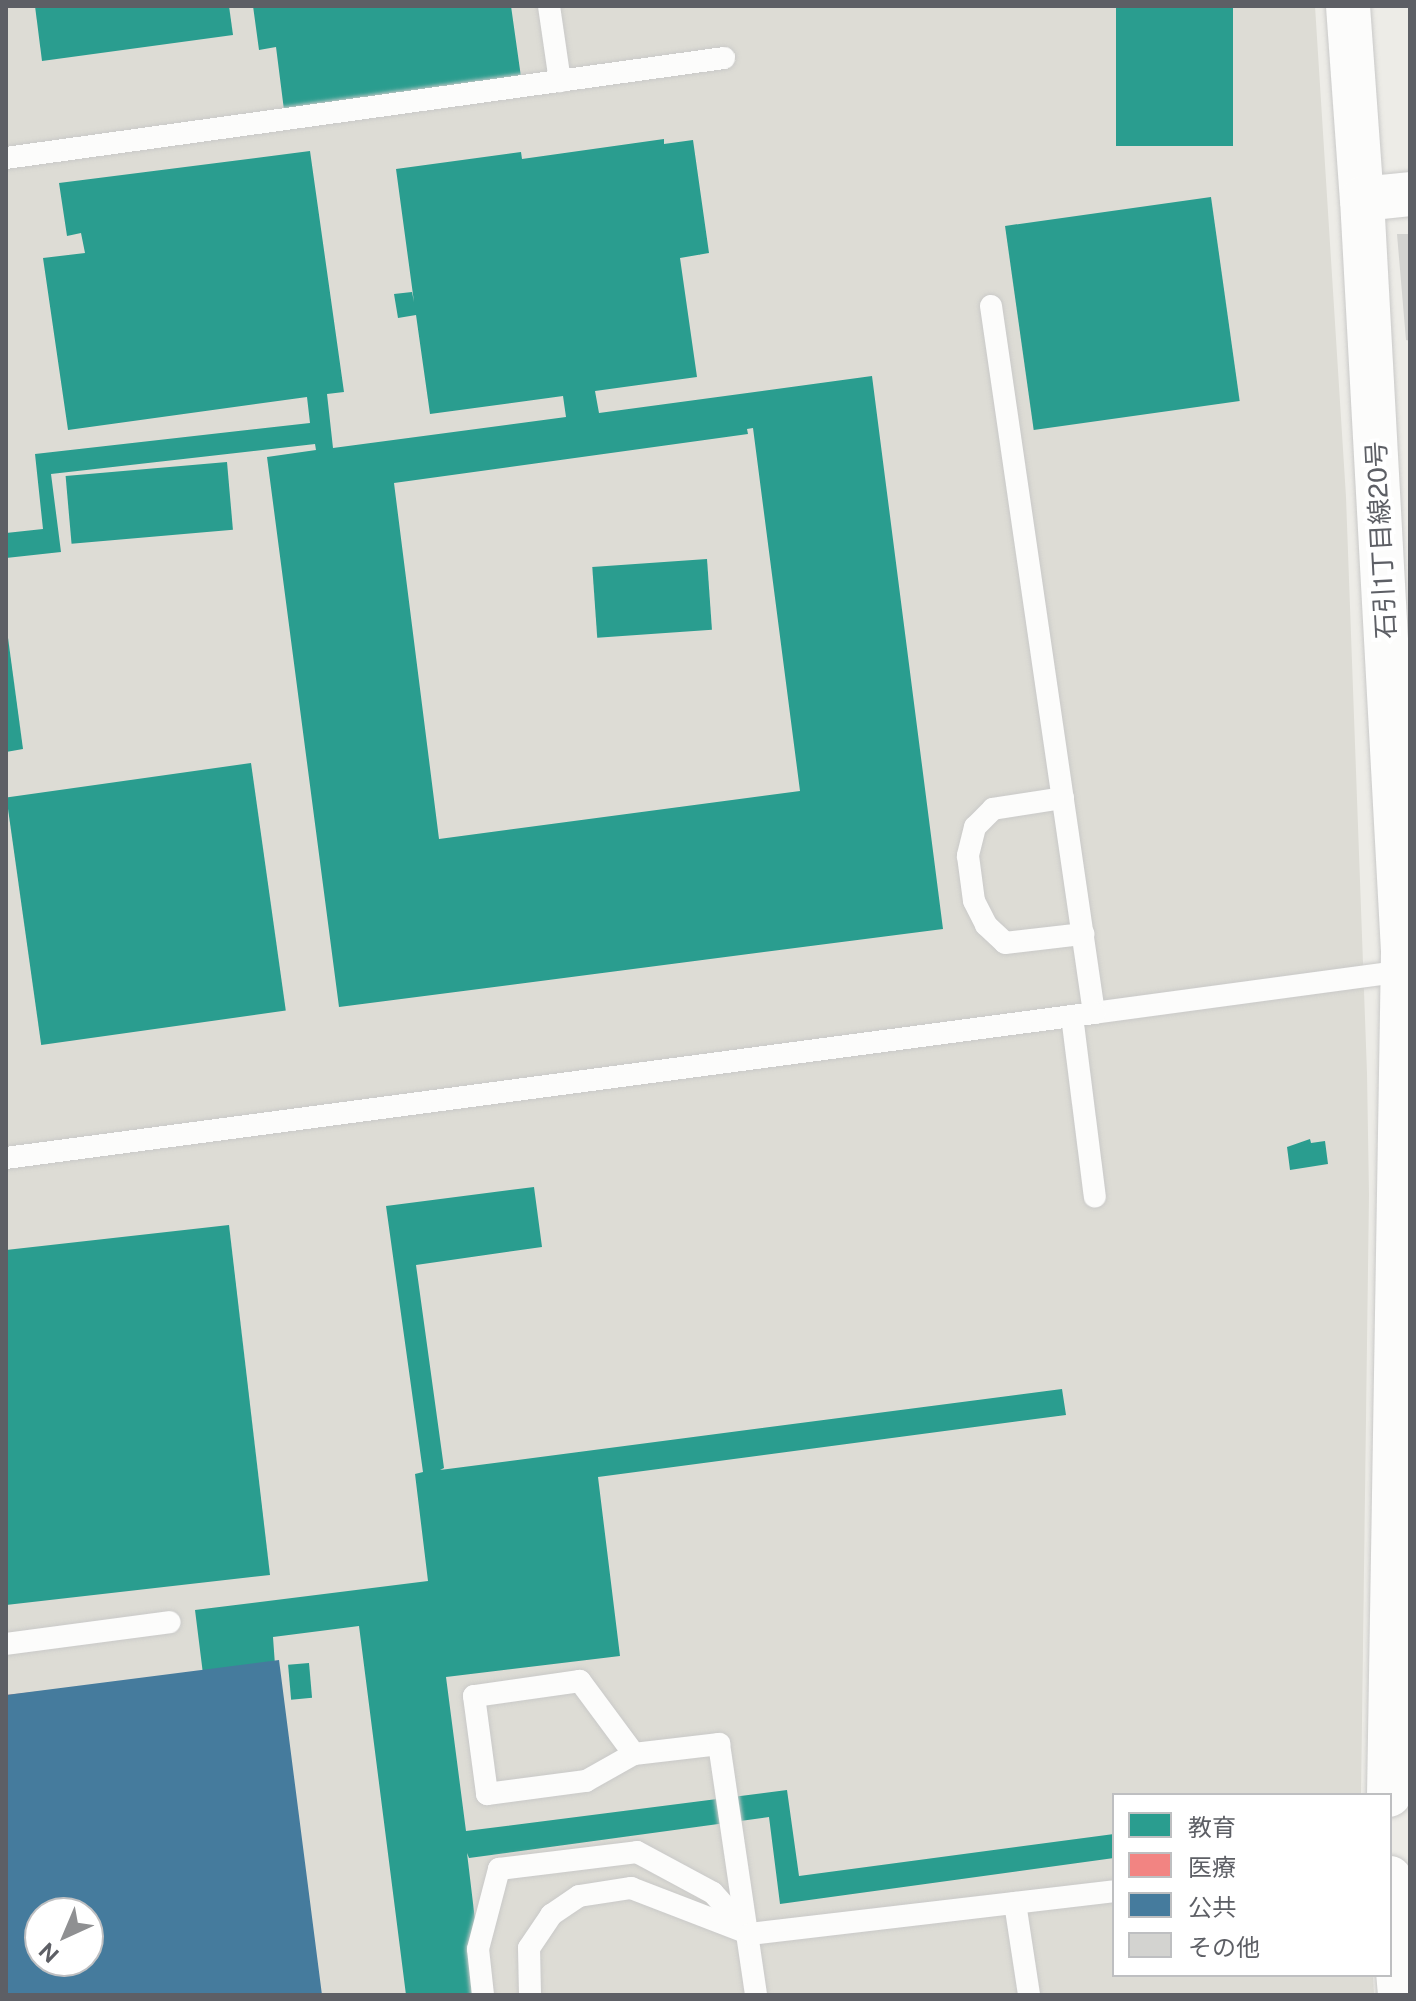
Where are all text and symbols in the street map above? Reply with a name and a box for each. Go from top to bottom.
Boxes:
street label: 石引1丁目線20号 [1360,440,1402,640]
legend [1112,1793,1392,1977]
text: 教育 [1188,1813,1236,1841]
text: 医療 [1188,1853,1236,1881]
text: 公共 [1188,1893,1236,1921]
north arrow [24,1897,104,1977]
text: その他 [1188,1933,1260,1961]
text: N [33,1937,64,1968]

